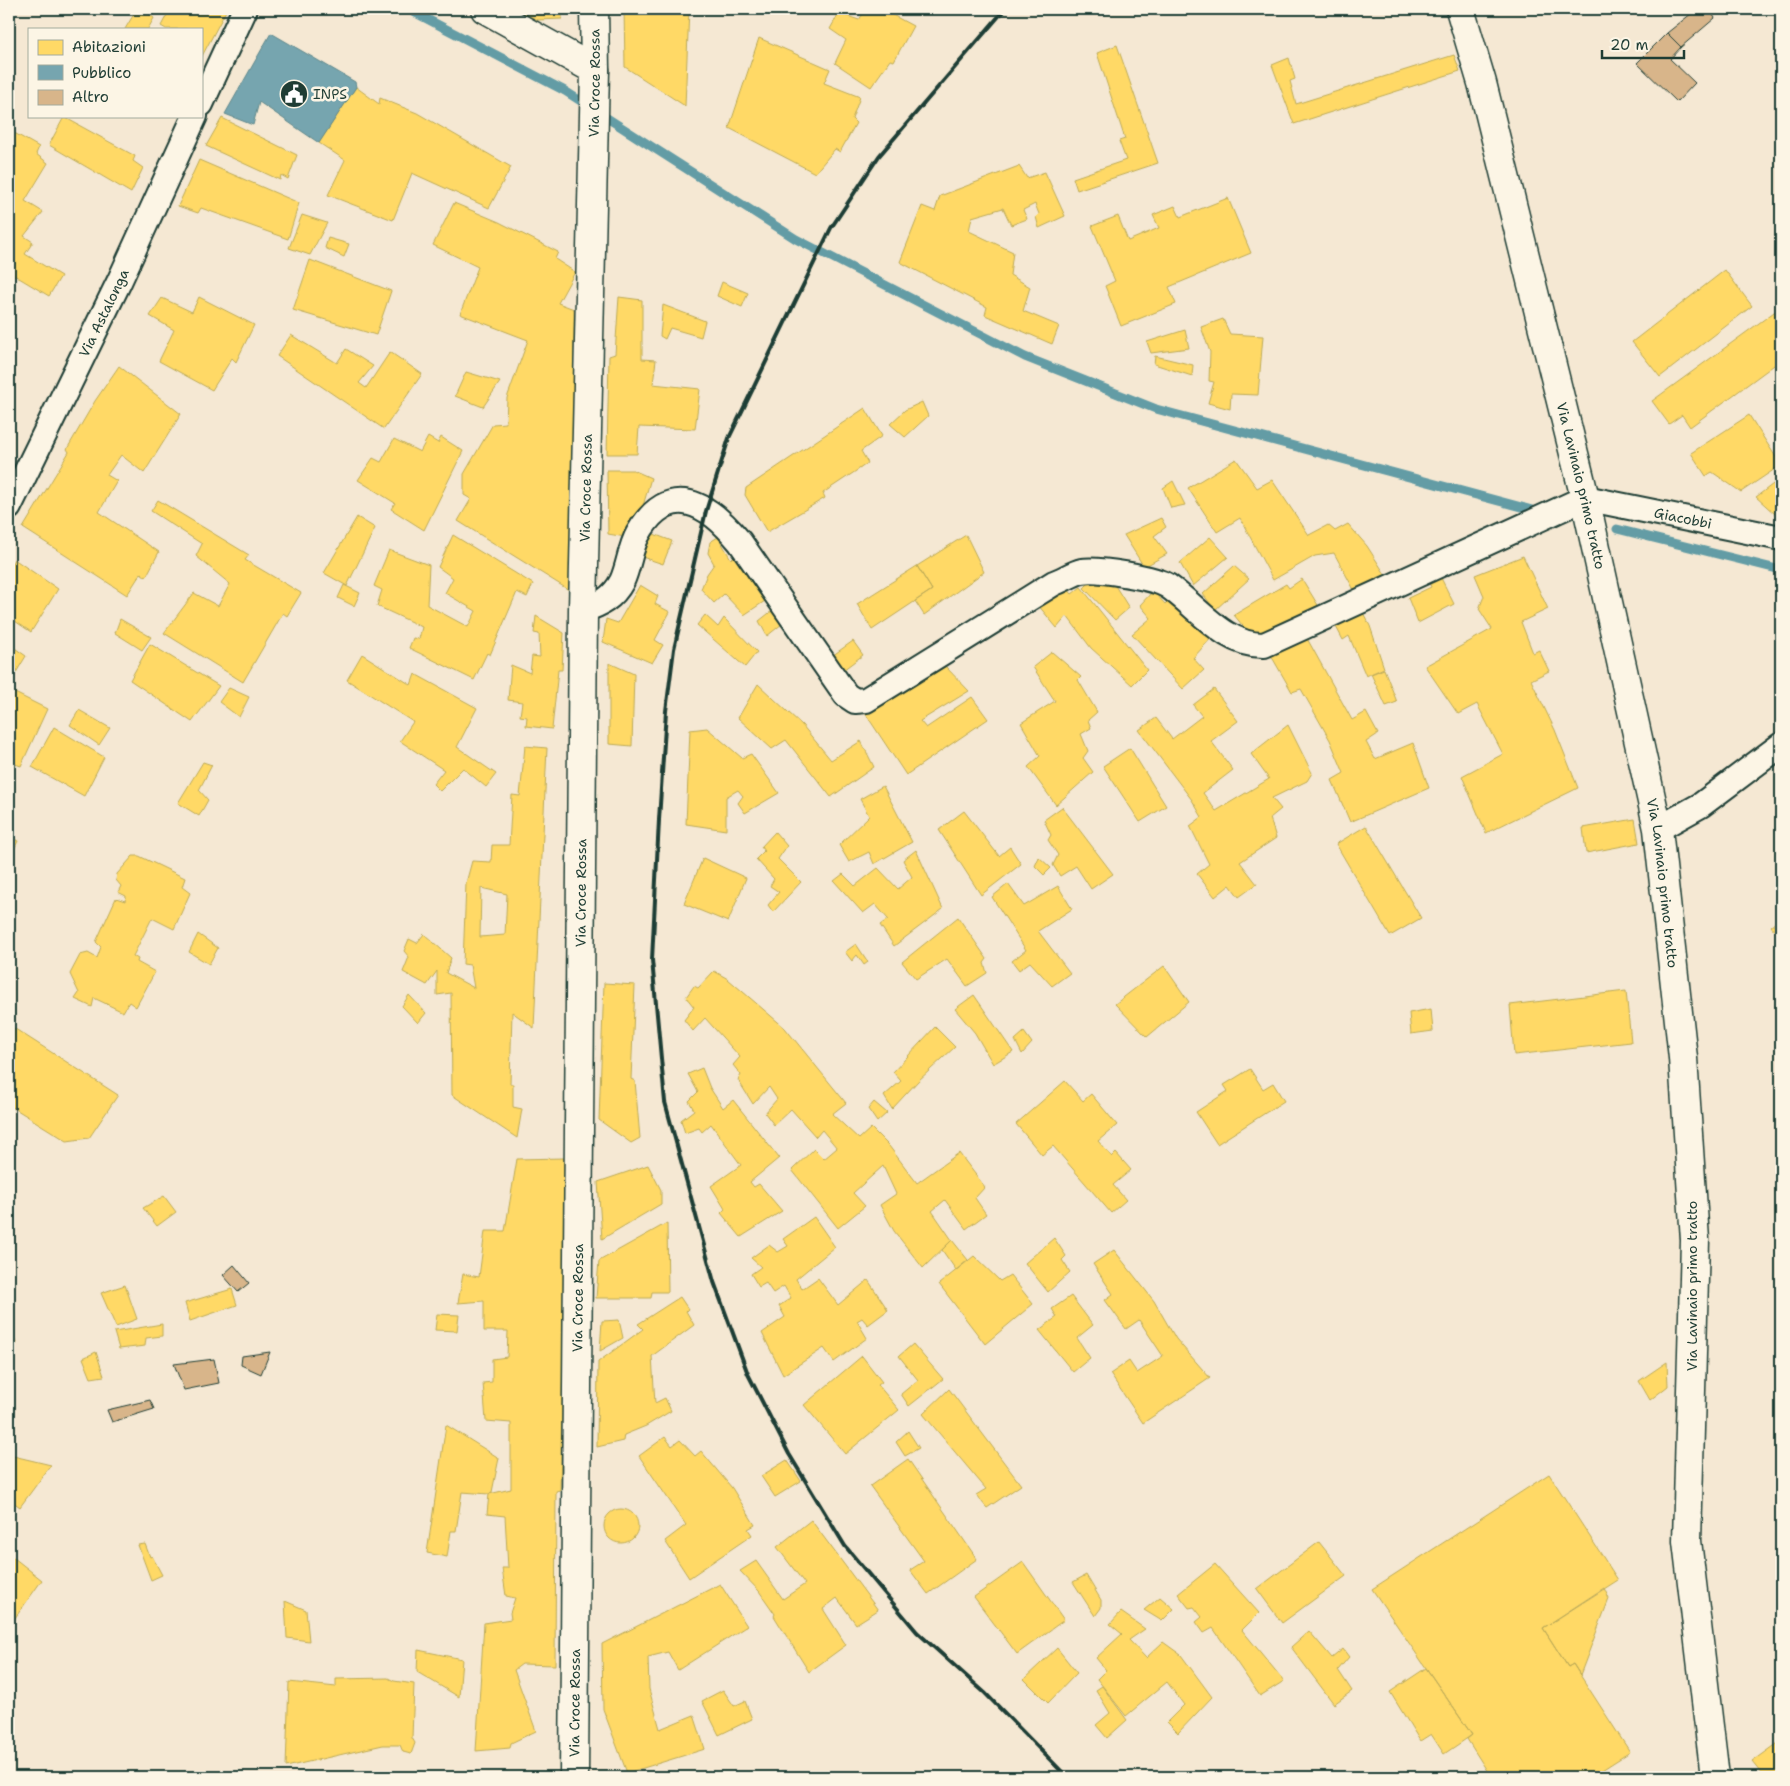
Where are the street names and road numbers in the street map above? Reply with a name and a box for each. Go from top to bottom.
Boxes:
street label: Via Croce Rossa [585,29,604,138]
street label: Via Astalonga [75,266,133,360]
street label: Via Lavinaio primo tratto [1553,400,1609,571]
street label: Via Croce Rossa [576,433,596,542]
street label: Giacobbi [1653,503,1713,533]
street label: Via Lavinaio primo tratto [1642,797,1682,969]
street label: Via Croce Rossa [571,838,590,947]
street label: Via Lavinaio primo tratto [1683,1201,1701,1371]
street label: Via Croce Rossa [568,1243,587,1352]
street label: Via Croce Rossa [565,1648,584,1757]

